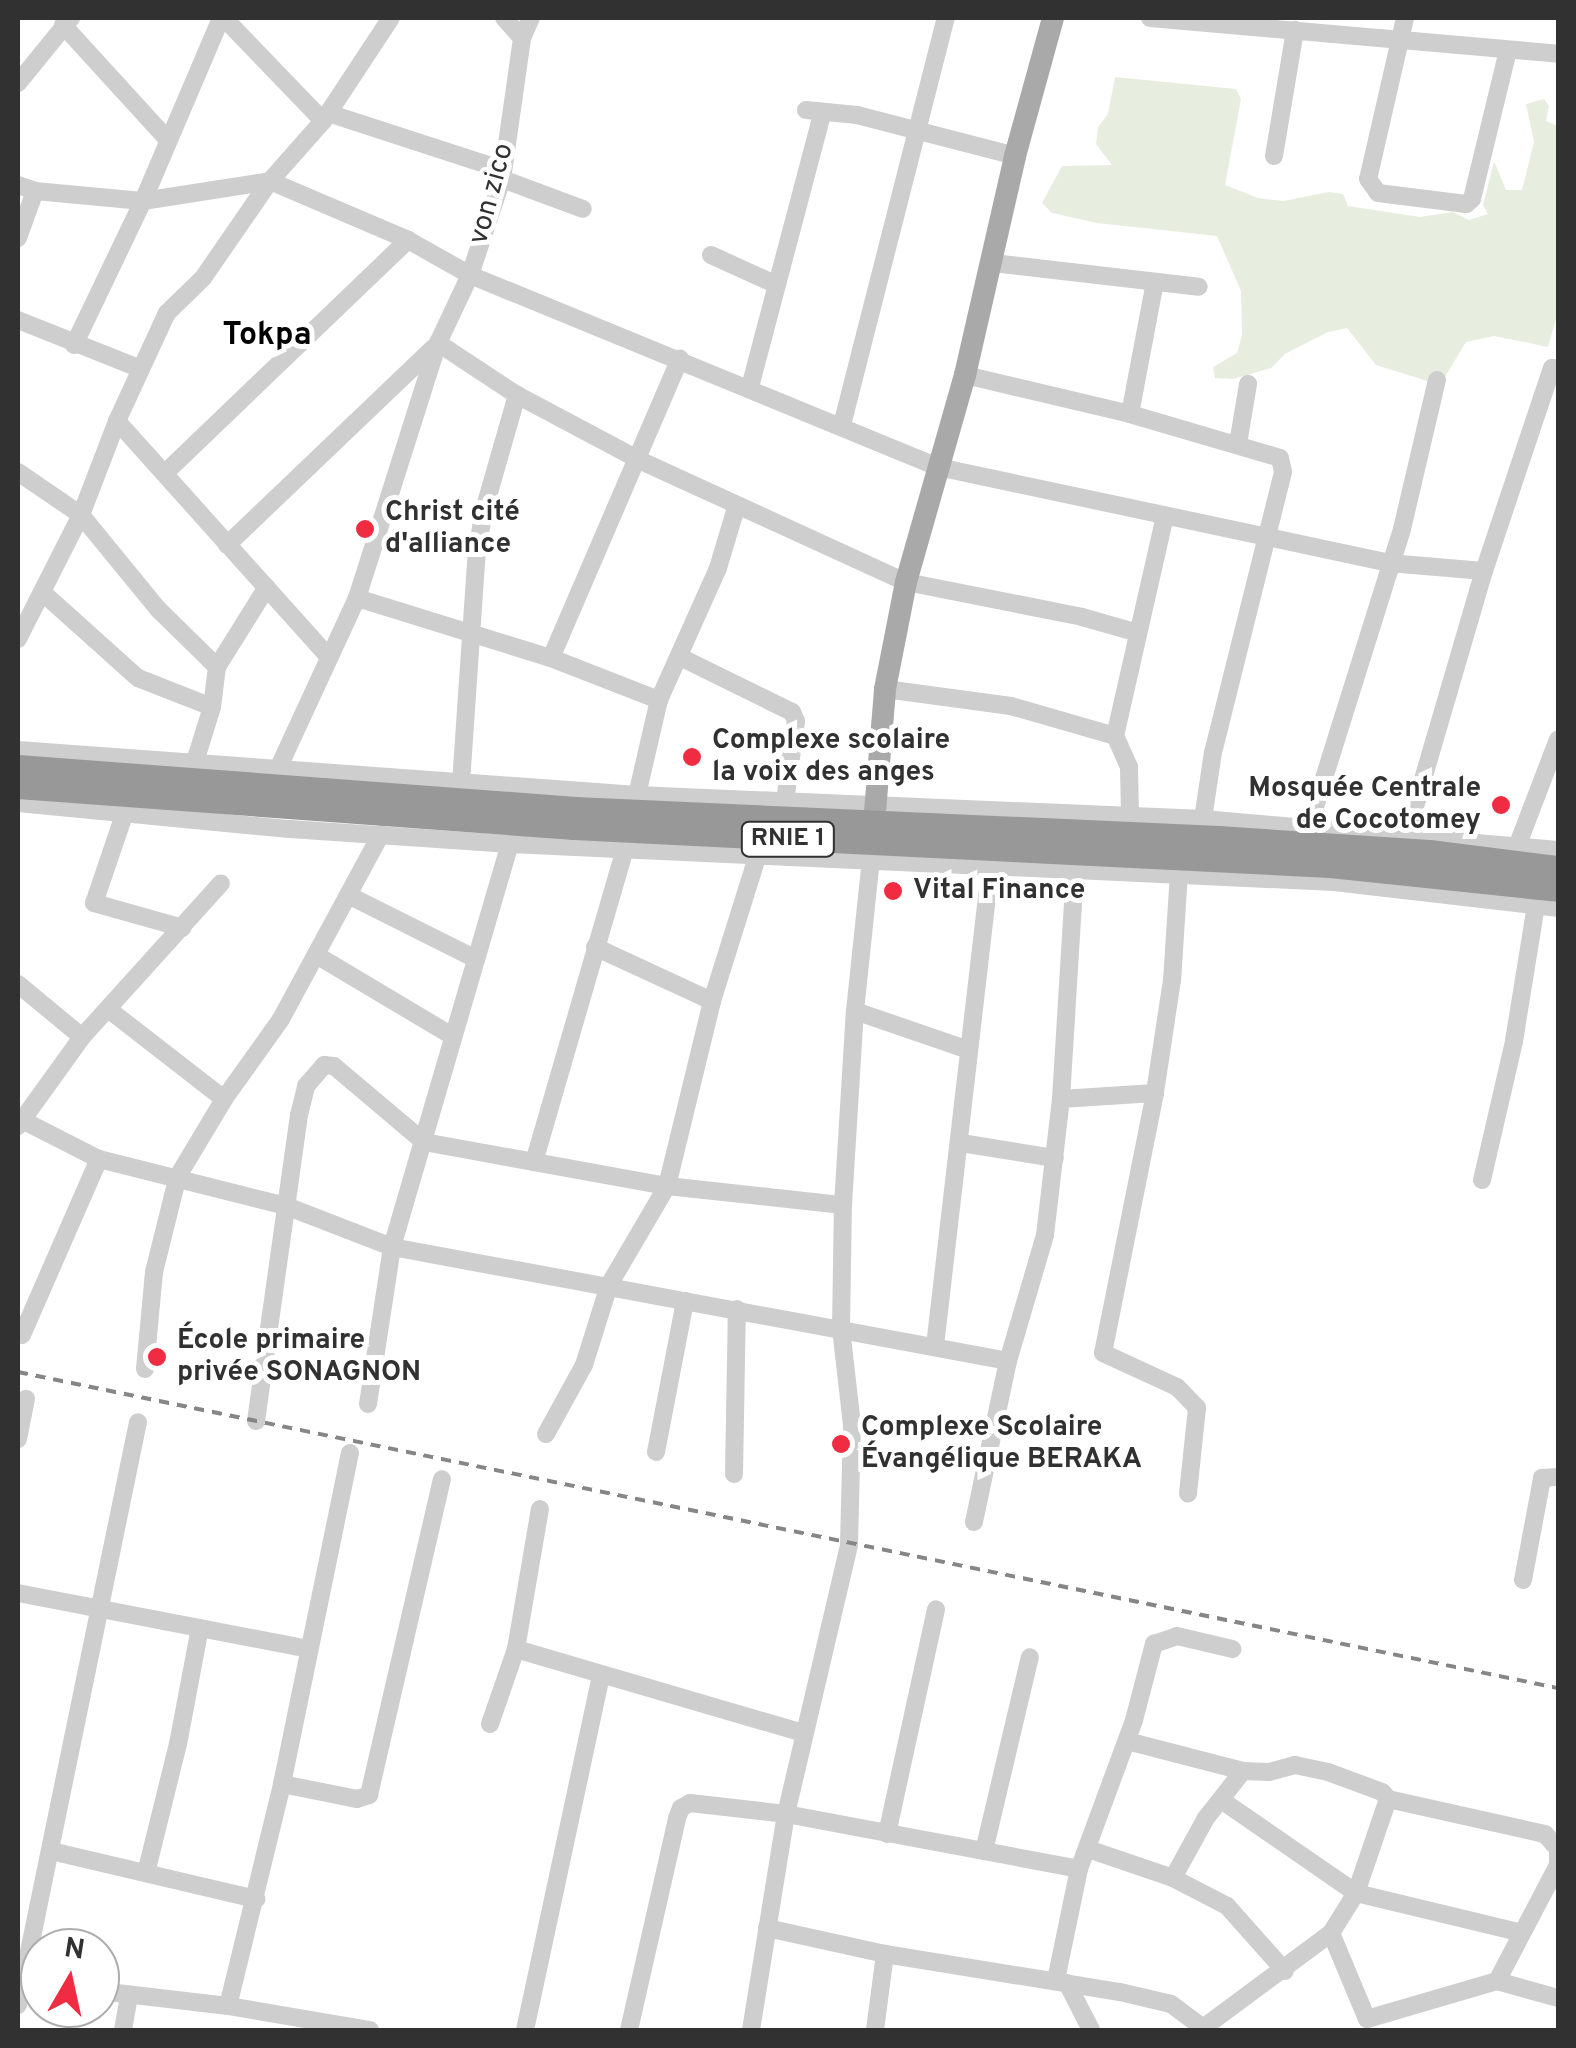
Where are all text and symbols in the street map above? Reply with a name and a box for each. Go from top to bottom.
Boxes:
street label: von zico [462,140,522,248]
district label: Tokpa [222,317,312,355]
place label: Christ cité d'alliance [385,496,520,562]
marker: Christ cité d'alliance [354,518,376,540]
place label: Complexe scolaire la voix des anges [712,724,950,790]
marker: Complexe scolaire la voix des anges [681,746,703,768]
place label: Mosquée Centrale de Cocotomey [1248,772,1481,838]
marker: Mosquée Centrale de Cocotomey [1490,794,1512,816]
road number: RNIE 1 [740,819,836,859]
place label: Vital Finance [913,874,1085,908]
marker: Vital Finance [882,880,904,902]
place label: École primaire privée SONAGNON [177,1324,421,1390]
marker: École primaire privée SONAGNON [146,1346,168,1368]
place label: Complexe Scolaire Évangélique BERAKA [861,1411,1142,1477]
marker: Complexe Scolaire Évangélique BERAKA [830,1433,852,1455]
north arrow [20,1928,120,2028]
text: N [62,1931,87,1970]

